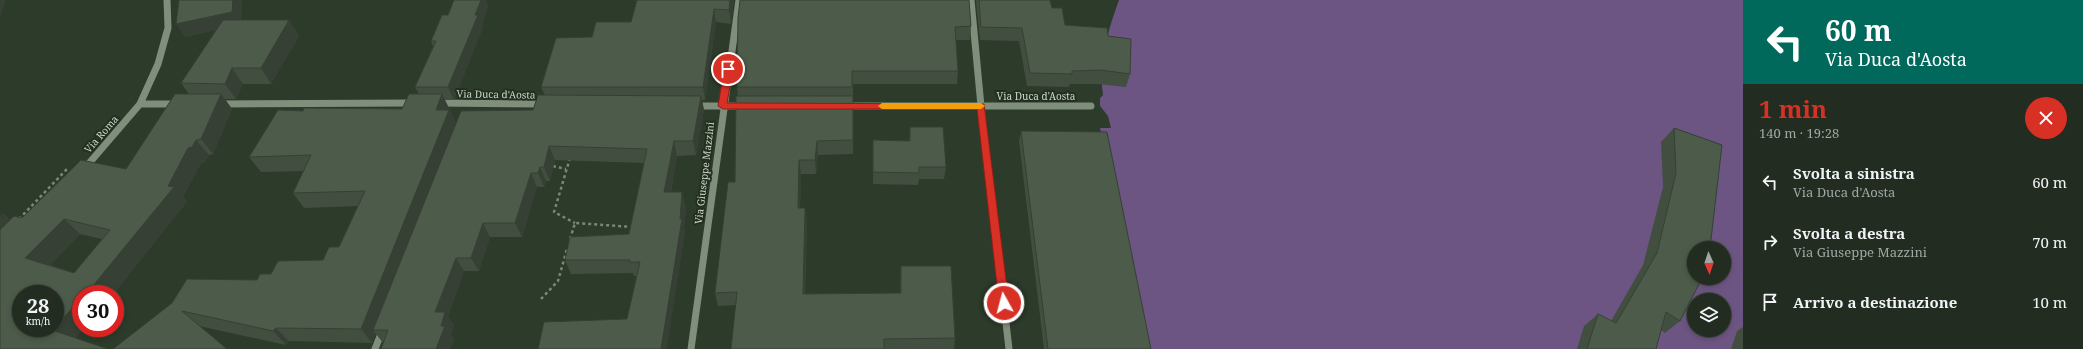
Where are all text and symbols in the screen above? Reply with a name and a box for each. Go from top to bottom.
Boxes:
text: 60 m [1825,11,1892,49]
icon: left [1759,16,1811,68]
text: Via Duca d'Aosta [1825,47,1967,71]
pin [711,52,745,86]
icon: arrive [717,58,739,80]
street label: Via Duca d'Aosta [456,86,536,102]
street label: Via Duca d'Aosta [997,89,1076,103]
text: 1 min [1759,92,1827,125]
button: close [2025,97,2067,139]
street label: Via Roma [81,112,121,156]
street label: Via Giuseppe Mazzini [691,120,717,225]
text: 140 m · 19:28 [1759,124,1839,142]
text: Svolta a sinistra [1793,163,1915,183]
icon: left [1759,171,1781,193]
text: 60 m [2032,172,2067,192]
text: Via Duca d'Aosta [1793,183,1895,201]
text: Svolta a destra [1793,223,1905,243]
icon: right [1759,231,1781,253]
text: 70 m [2032,232,2067,252]
north arrow [1687,241,1731,285]
map controls [1687,241,1731,337]
text: Via Giuseppe Mazzini [1793,243,1927,261]
position arrow [983,282,1025,324]
speed limit sign: 30 [72,285,124,337]
icon: arrive [1759,291,1781,313]
text: 28 [27,292,49,319]
text: Arrivo a destinazione [1793,292,1957,312]
text: 10 m [2032,292,2067,312]
button: layers [1687,293,1731,337]
text: km/h [26,314,50,328]

